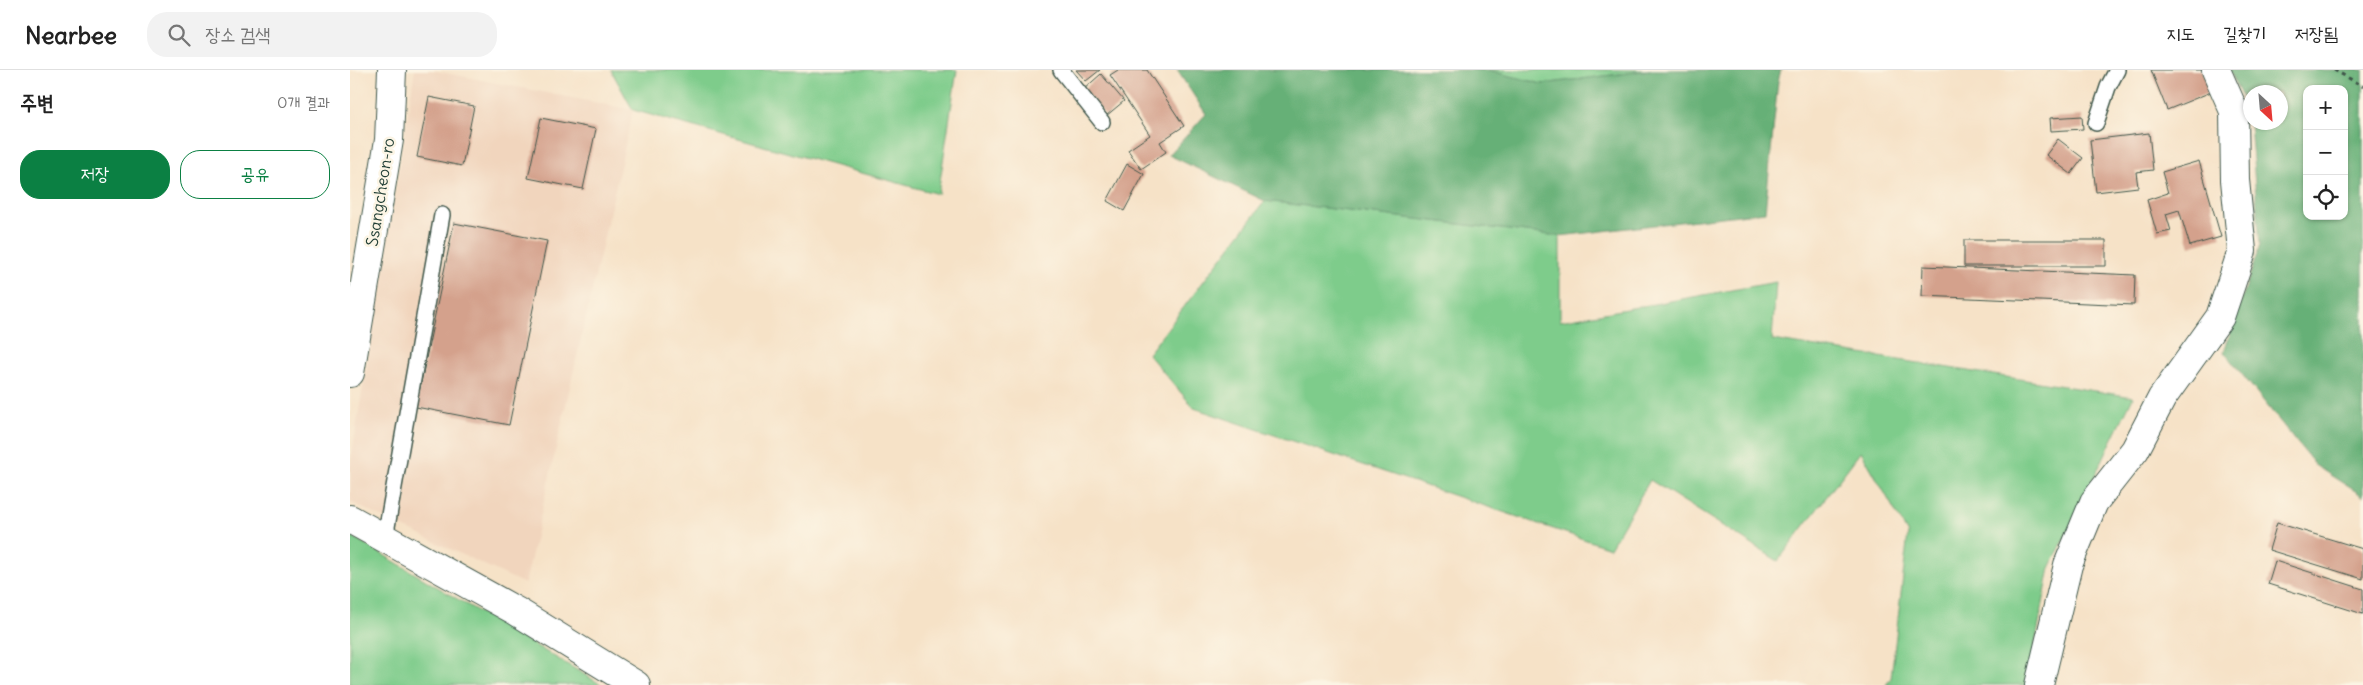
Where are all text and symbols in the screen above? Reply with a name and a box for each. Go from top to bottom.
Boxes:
search box [147,12,497,57]
text: Nearbee [25,20,117,50]
icon: search [165,21,193,49]
text: 장소 검색 [205,22,271,46]
text: 지도 [2166,22,2195,45]
text: 길찾기 [2223,22,2267,45]
text: 저장됨 [2295,22,2338,45]
north arrow [2243,85,2288,130]
map controls [2303,85,2348,220]
button: + [2303,85,2348,130]
text: 주변 [20,89,54,116]
text: 0개 결과 [277,92,330,112]
button: − [2303,130,2348,175]
street label: Ssangcheon-ro [362,136,398,248]
button: 저장 [20,150,170,199]
button: 공유 [180,150,330,199]
button: locate [2303,175,2348,220]

